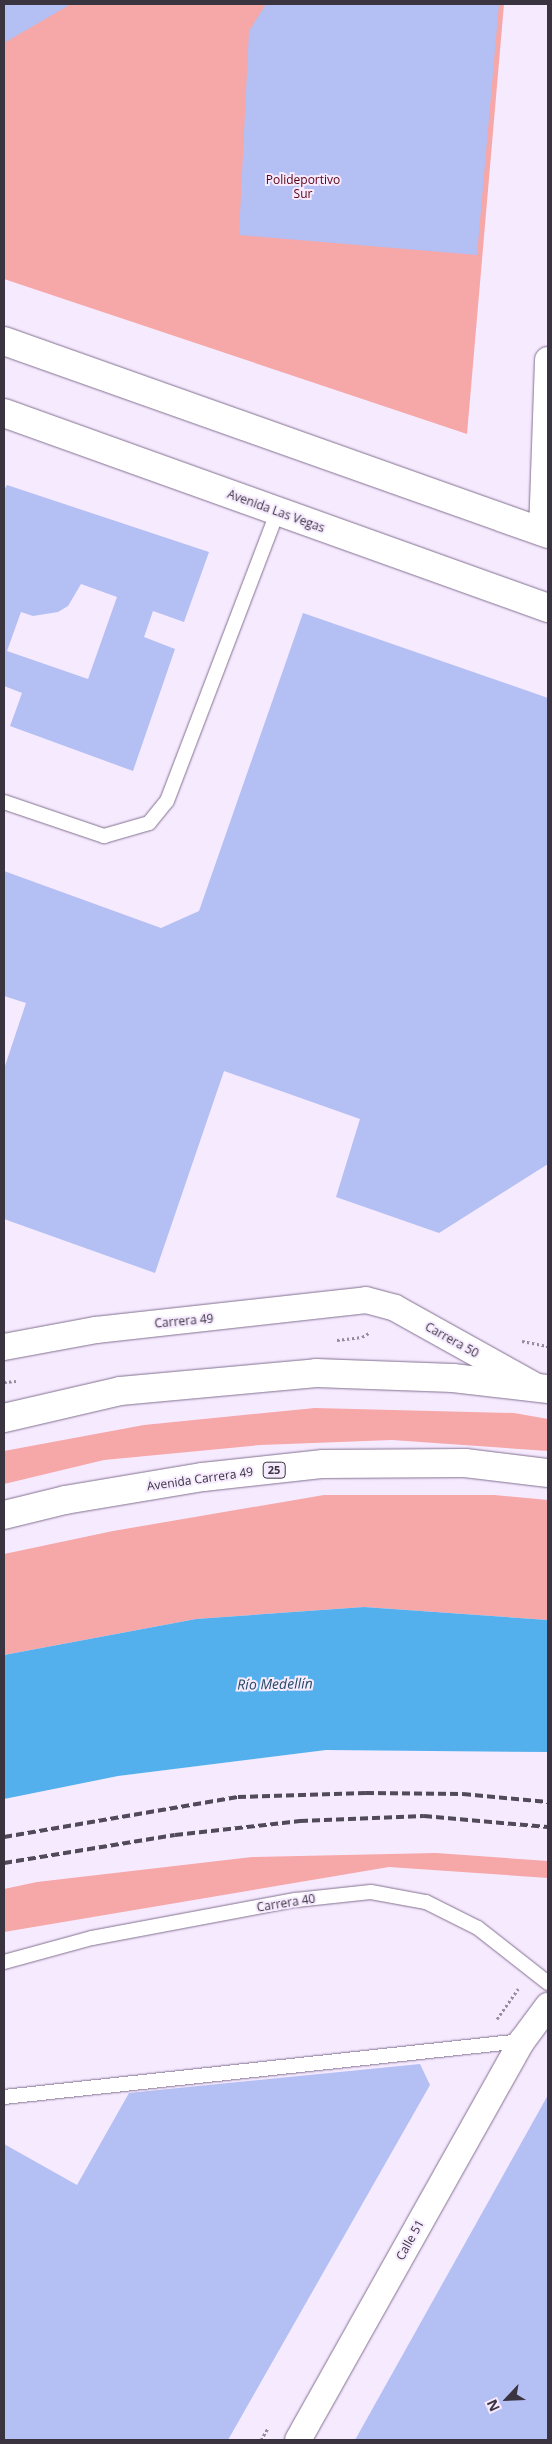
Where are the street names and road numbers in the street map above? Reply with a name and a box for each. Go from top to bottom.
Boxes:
street label: Avenida Las Vegas [225,487,327,535]
street label: Carrera 49 [154,1311,214,1331]
street label: Carrera 50 [423,1319,481,1361]
road number: 25 [262,1462,286,1478]
street label: Avenida Carrera 49 [146,1464,254,1494]
street label: Carrera 40 [256,1891,316,1915]
street label: Calle 51 [393,2217,427,2263]

